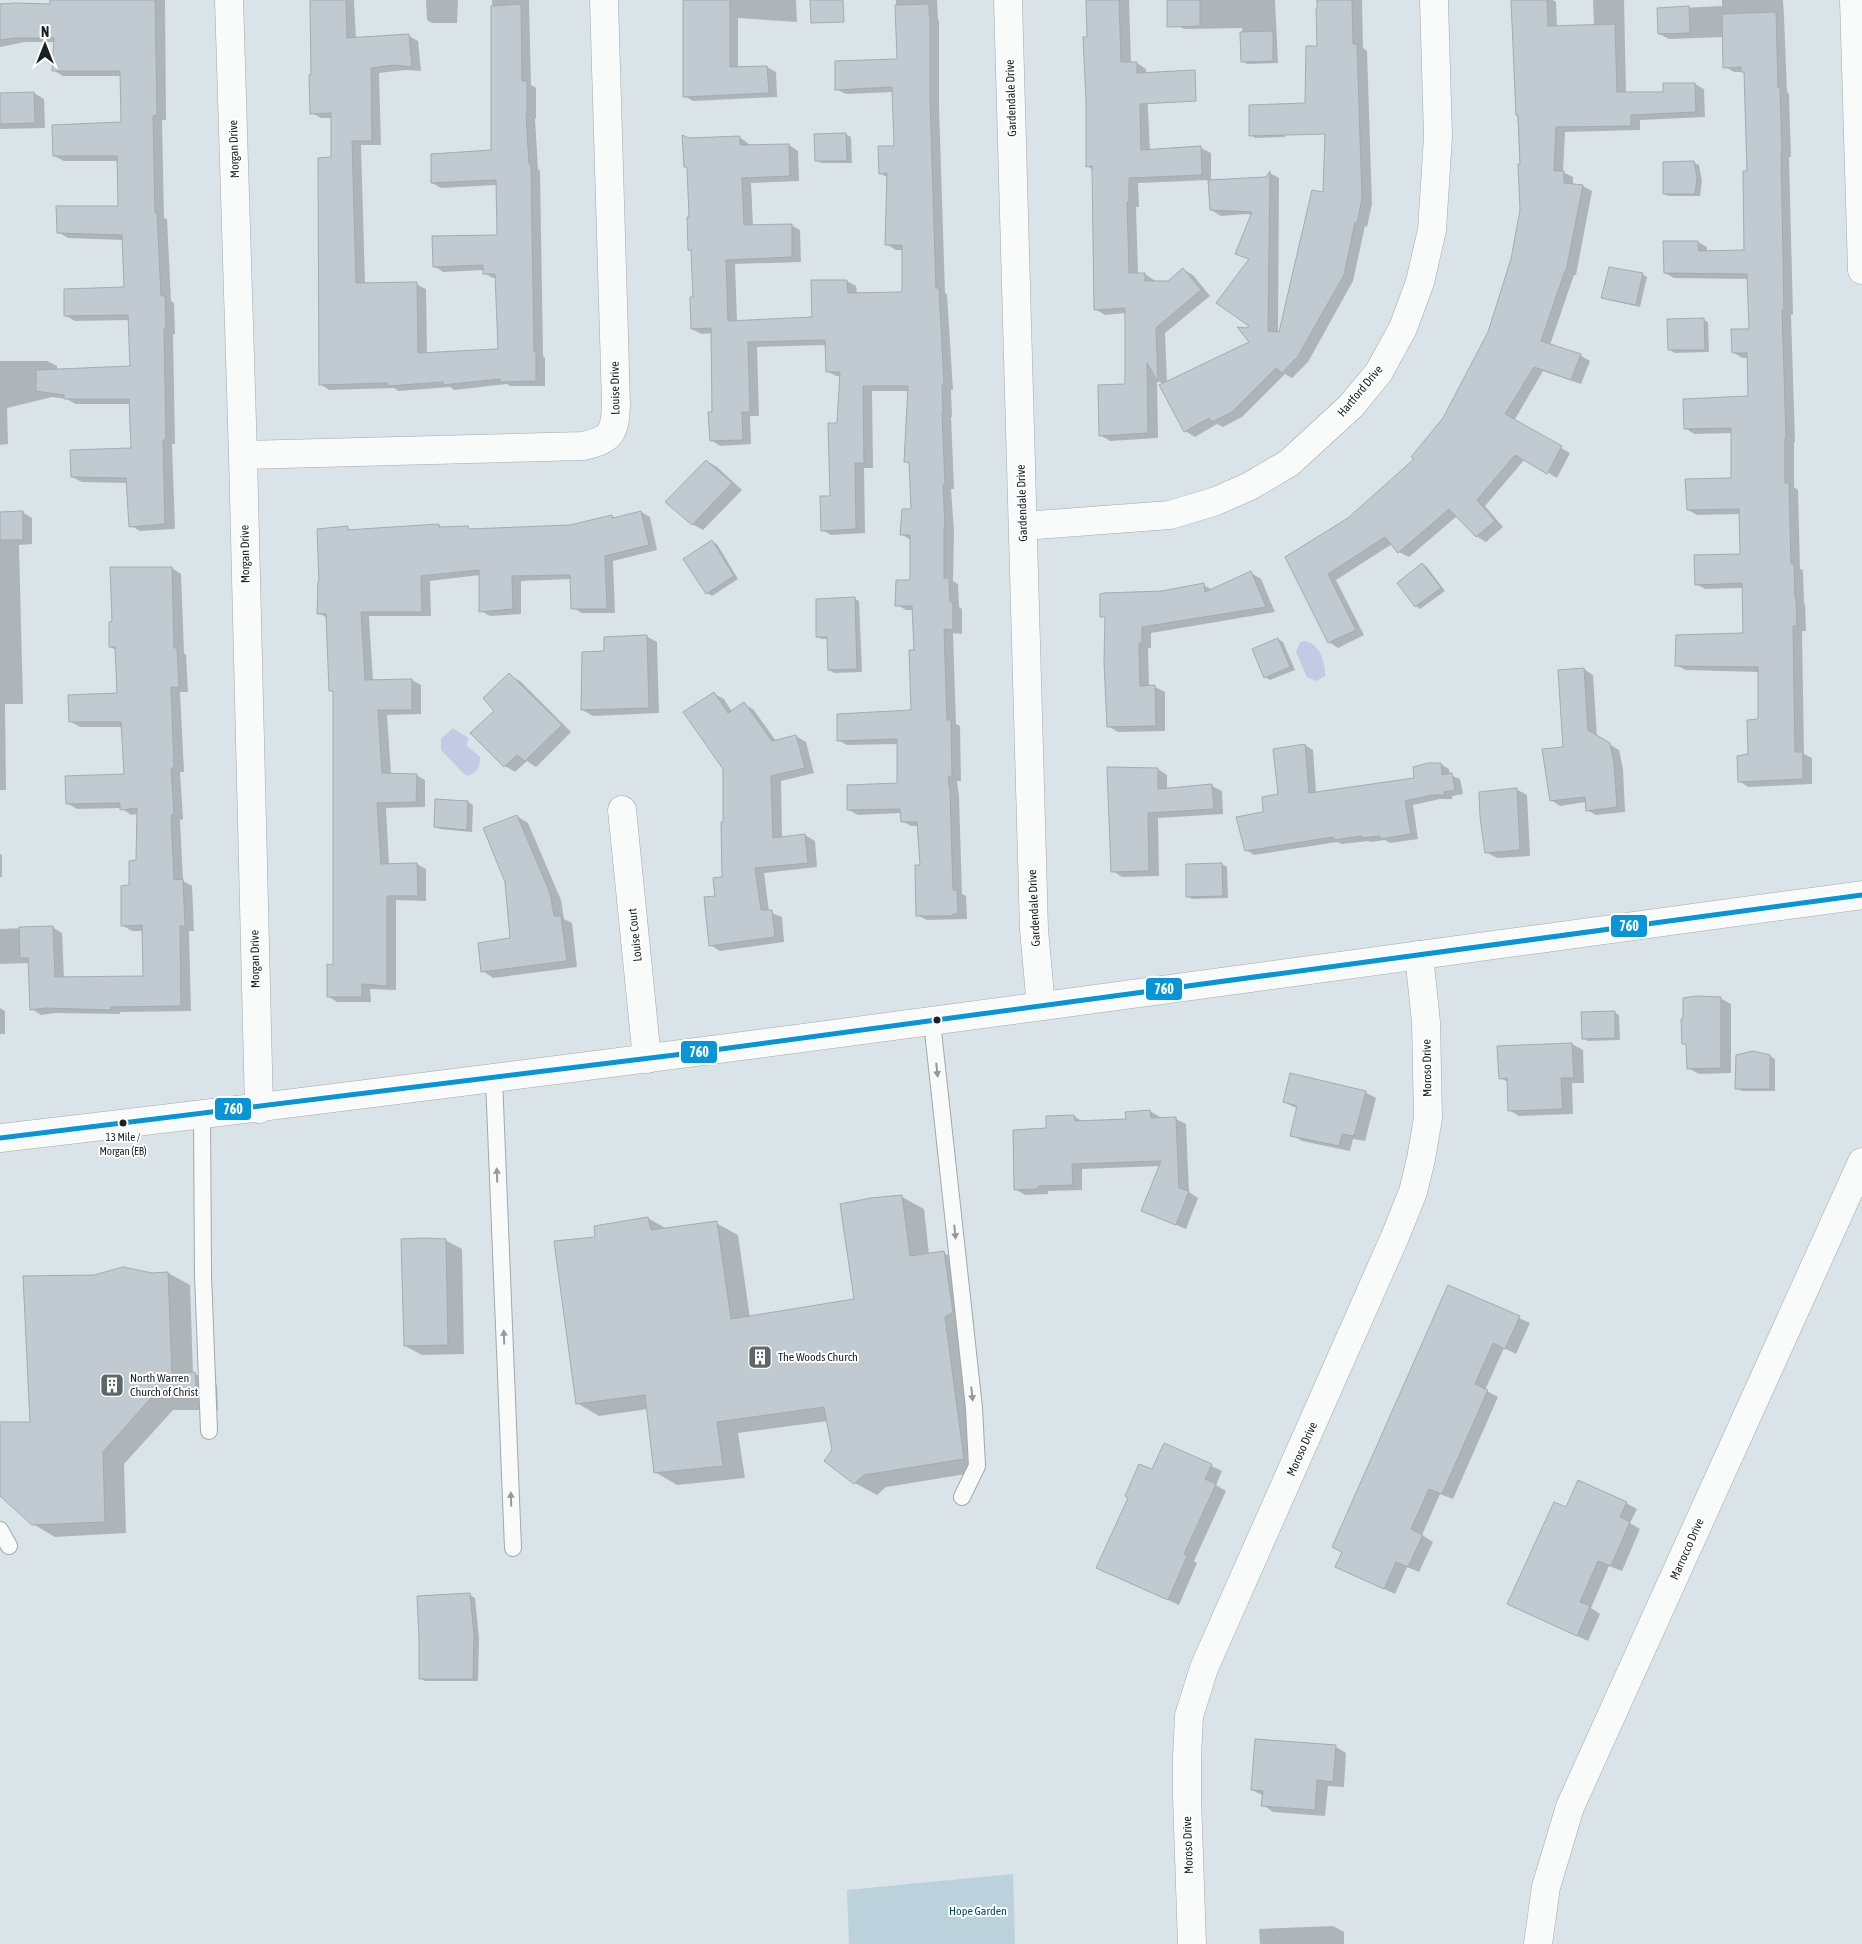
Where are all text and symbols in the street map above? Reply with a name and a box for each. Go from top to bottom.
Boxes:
north arrow [20,20,70,70]
text: N [41,24,49,40]
street label: Gardendale Drive [1003,59,1019,137]
street label: Morgan Drive [226,120,242,178]
street label: Louise Drive [608,361,622,415]
street label: Hartford Drive [1335,363,1385,419]
street label: Gardendale Drive [1014,464,1030,542]
street label: Morgan Drive [237,525,253,583]
street label: Gardendale Drive [1025,869,1043,947]
street label: Louise Court [625,907,645,963]
line badge: 760 [1610,914,1648,938]
text: 760 [1619,918,1639,934]
street label: Morgan Drive [247,930,263,988]
line badge: 760 [1145,977,1183,1001]
text: 760 [1154,981,1174,997]
unlabelled marker [932,1015,942,1025]
street label: Moroso Drive [1419,1039,1435,1097]
line badge: 760 [680,1040,718,1064]
text: 760 [689,1044,709,1060]
one-way arrow [933,1063,941,1079]
line badge: 760 [214,1097,252,1121]
text: 760 [223,1101,243,1117]
marker: 13 Mile / Morgan (EB) [118,1118,128,1128]
place label: 13 Mile / Morgan (EB) [99,1131,147,1157]
one-way arrow [493,1166,501,1182]
one-way arrow [951,1224,959,1240]
one-way arrow [500,1329,508,1345]
building icon: The Woods Church [747,1344,773,1370]
place label: The Woods Church [778,1350,858,1364]
place label: North Warren Church of Christ [130,1371,199,1399]
building icon: North Warren Church of Christ [99,1372,125,1398]
one-way arrow [968,1386,976,1402]
street label: Moroso Drive [1284,1420,1320,1478]
one-way arrow [506,1491,514,1507]
street label: Marrocco Drive [1667,1516,1707,1582]
street label: Moroso Drive [1180,1816,1196,1874]
park label: Hope Garden [949,1904,1007,1918]

